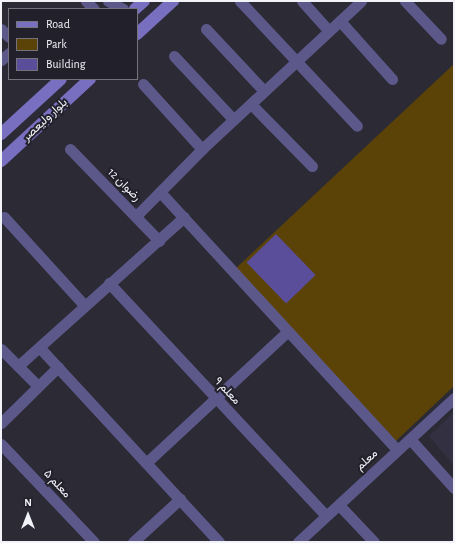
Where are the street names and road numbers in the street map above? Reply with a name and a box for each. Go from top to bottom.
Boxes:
street label: بلوار ولیعصر [19,95,71,145]
street label: رضوان 12 [104,165,144,205]
street label: معلم ۹ [211,374,243,408]
street label: معلم [353,446,381,474]
street label: معلم ۵ [40,467,74,501]

